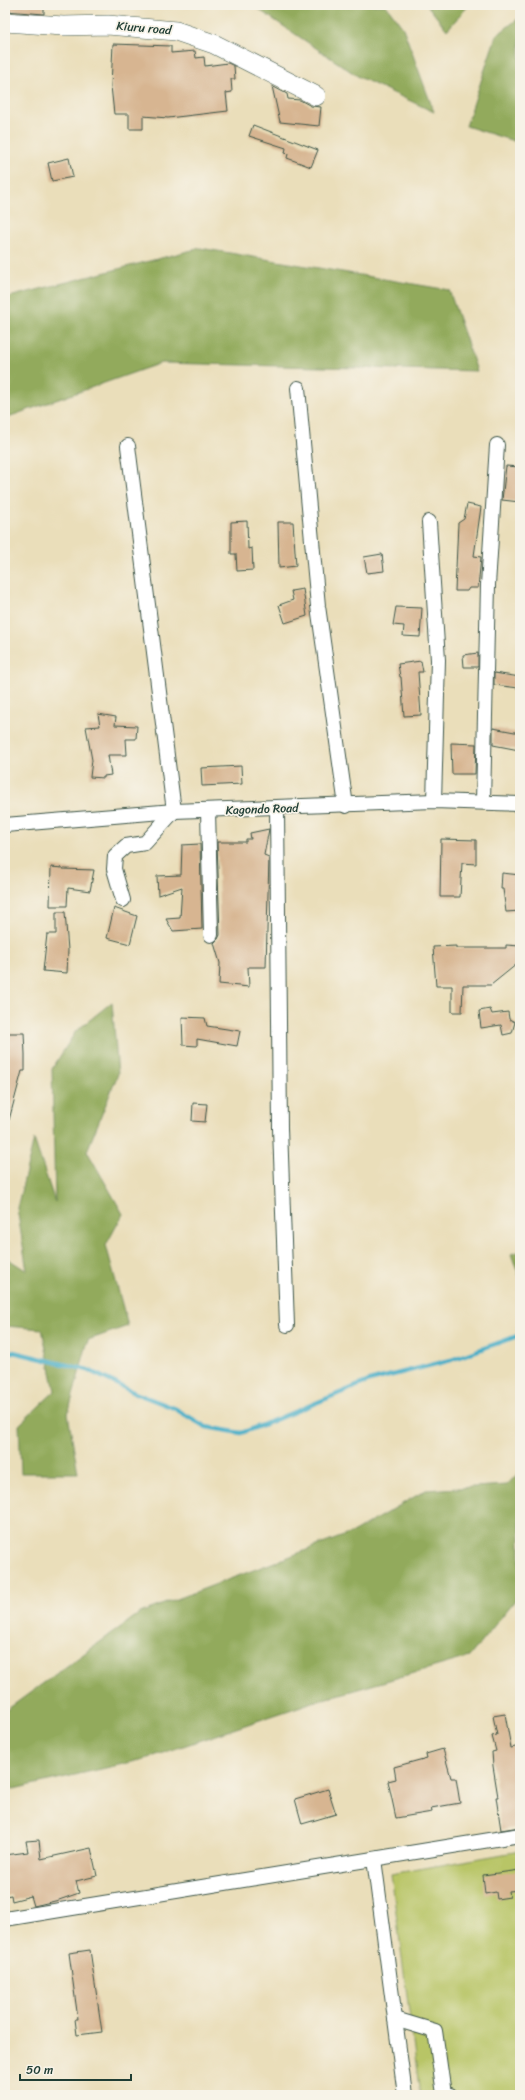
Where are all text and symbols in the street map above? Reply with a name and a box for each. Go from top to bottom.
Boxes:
street label: Kiuru road [116,15,173,41]
street label: Kagondo Road [225,797,301,821]
scale bar [20,2056,131,2082]
text: 50 m [26,2059,53,2081]

